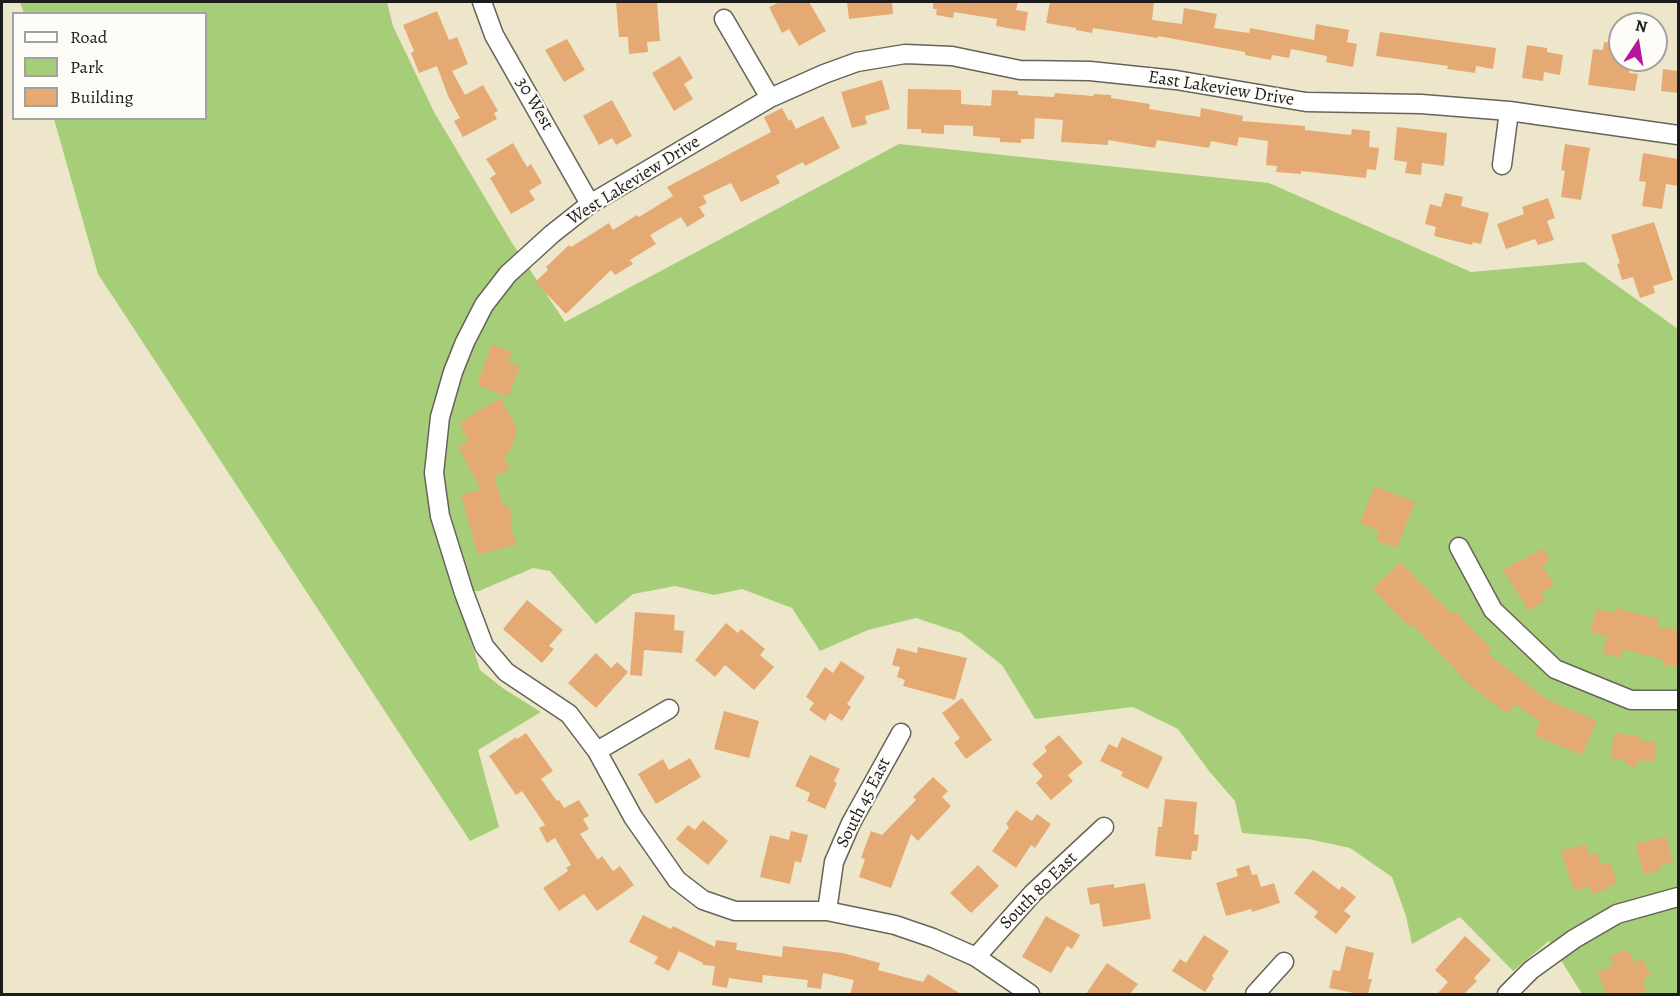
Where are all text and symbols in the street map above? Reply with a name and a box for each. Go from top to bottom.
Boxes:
legend [12,12,207,120]
north arrow [1608,12,1668,72]
text: N [1633,14,1649,38]
text: Road [70,25,107,49]
text: Park [70,55,104,79]
street label: East Lakeview Drive [1147,67,1295,111]
street label: 30 West [510,74,558,134]
text: Building [70,85,134,109]
street label: West Lakeview Drive [564,132,704,230]
street label: South 45 East [832,754,896,852]
street label: South 80 East [996,848,1082,934]

